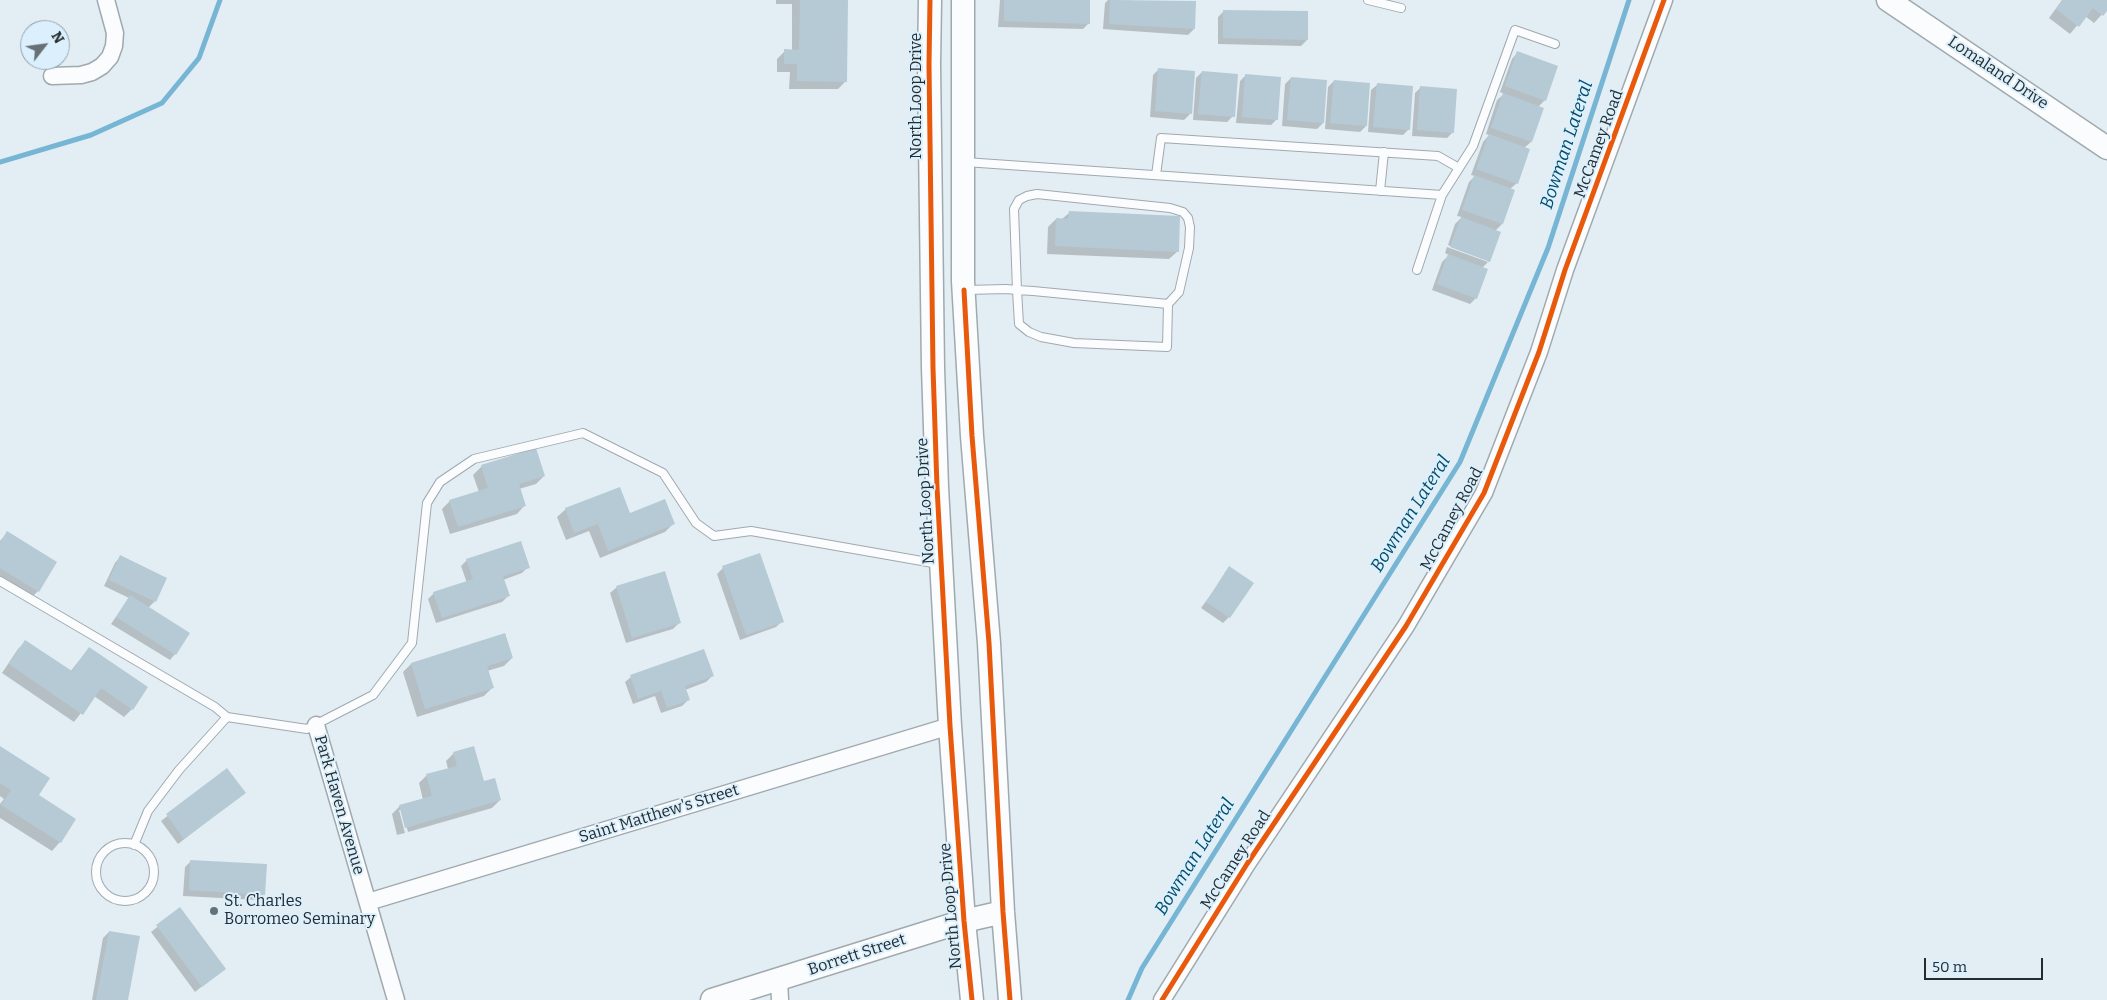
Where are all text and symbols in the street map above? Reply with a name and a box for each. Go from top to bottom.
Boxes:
north arrow [20,20,70,70]
text: N [47,29,68,47]
street label: Lomaland Drive [1944,32,2052,114]
street label: North Loop Drive [907,33,927,159]
water label: Bowman Lateral [1536,78,1598,212]
street label: McCamey Road [1571,87,1627,201]
street label: North Loop Drive [913,437,939,565]
water label: Bowman Lateral [1367,452,1455,576]
street label: McCamey Road [1417,464,1487,574]
street label: Park Haven Avenue [310,733,368,877]
street label: Saint Matthew's Street [577,781,741,847]
water label: Bowman Lateral [1151,795,1239,919]
street label: McCamey Road [1197,807,1275,913]
street label: North Loop Drive [936,842,966,970]
place label: St. Charles Borromeo Seminary [224,892,375,930]
marker: St. Charles Borromeo Seminary [208,905,220,917]
street label: Borrett Street [806,930,908,980]
scale bar [1927,948,2046,980]
text: 50 m [1932,958,1967,976]

